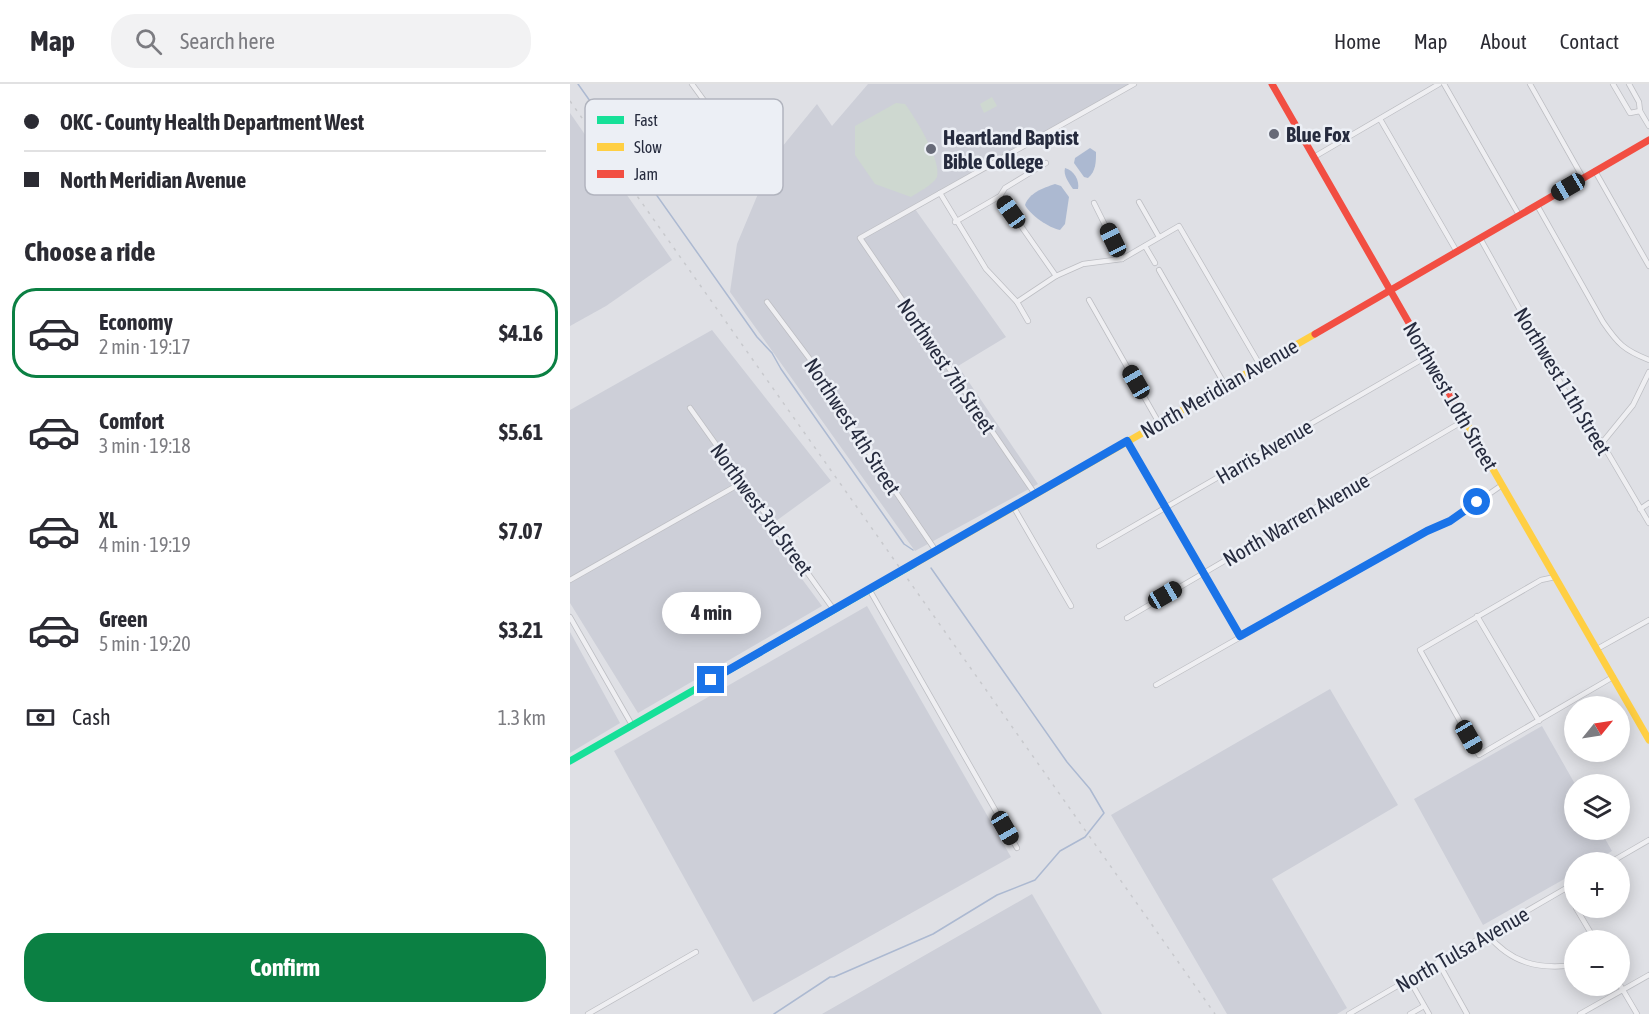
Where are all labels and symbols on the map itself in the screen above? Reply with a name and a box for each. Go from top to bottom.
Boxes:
legend [585,99,783,195]
text: Fast [634,111,658,129]
place label: Blue Fox [1286,122,1351,146]
place label: Heartland Baptist Bible College [943,125,1079,173]
marker: Blue Fox [1267,127,1281,141]
text: Slow [634,138,662,156]
marker: Heartland Baptist Bible College [924,142,938,156]
text: Jam [634,165,658,183]
car [1548,170,1588,204]
car [993,192,1029,232]
car [1097,220,1129,260]
street label: Northwest 7th Street [893,294,1001,438]
street label: Northwest 11th Street [1510,303,1616,459]
street label: Northwest 10th Street [1399,317,1503,475]
street label: North Meridian Avenue [1136,333,1302,443]
street label: Northwest 4th Street [800,353,906,499]
car [1119,362,1153,402]
street label: Harris Avenue [1211,414,1317,488]
street label: Northwest 3rd Street [706,438,818,580]
street label: North Warren Avenue [1219,467,1373,571]
route start [1463,488,1490,515]
car [1145,578,1185,612]
callout: 4 min [662,593,760,635]
route end [697,666,724,693]
north arrow [1564,696,1630,762]
car [1452,717,1486,757]
car [988,808,1022,848]
street label: North Tulsa Avenue [1391,901,1533,997]

